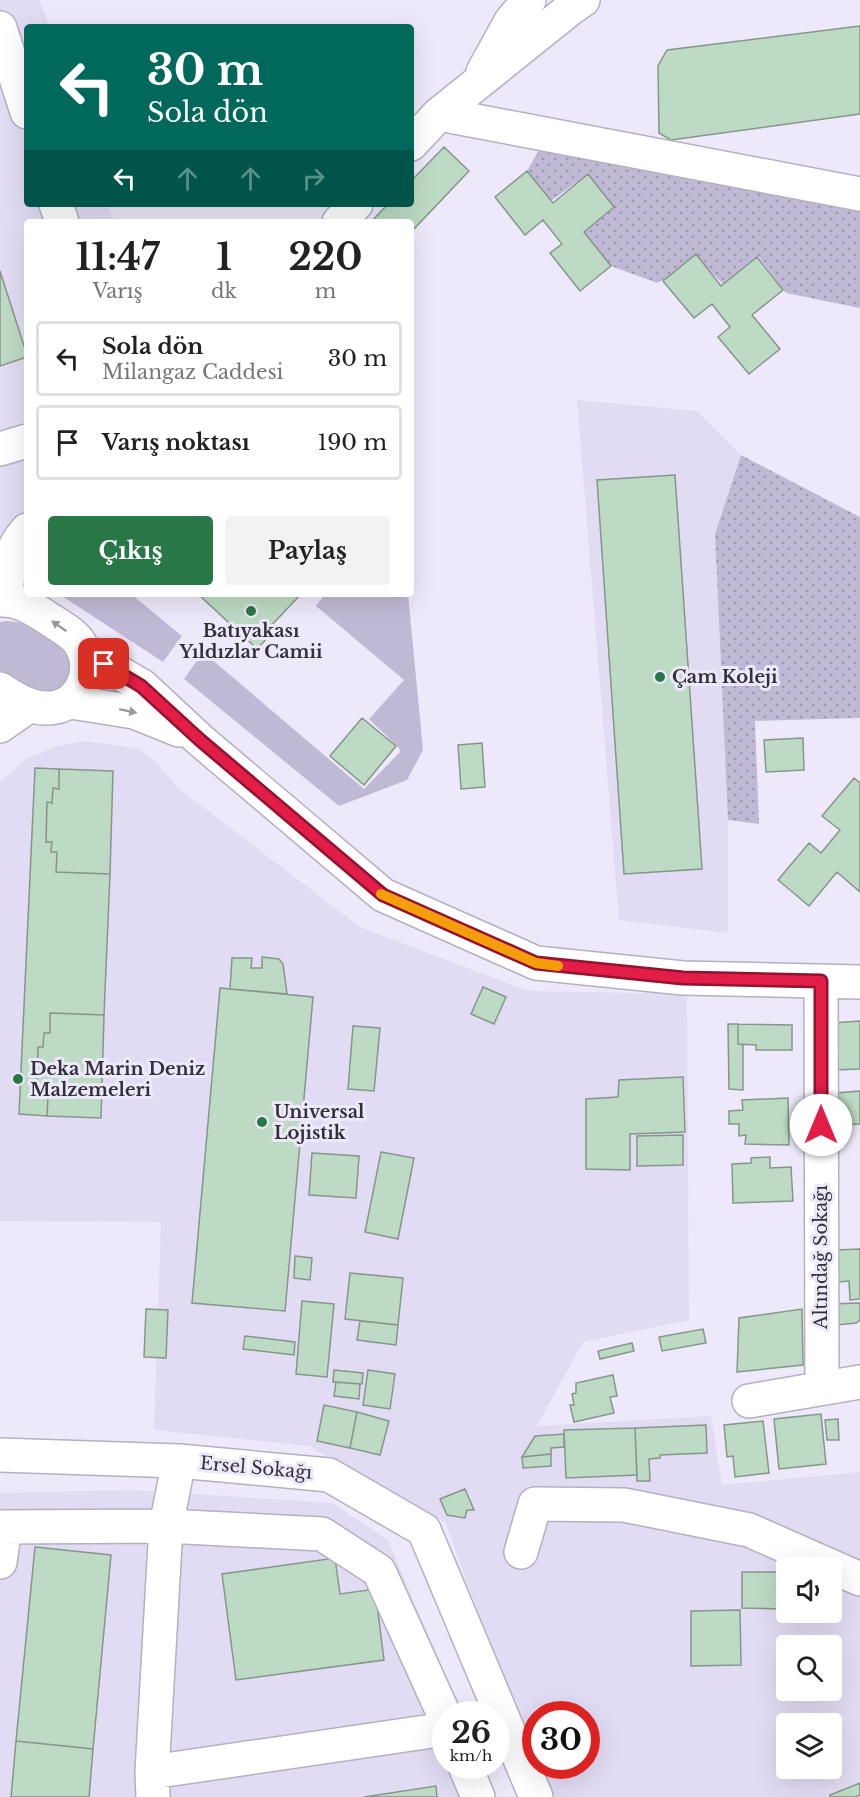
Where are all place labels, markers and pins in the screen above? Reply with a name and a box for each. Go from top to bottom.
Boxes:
marker: Batıyakası Yıldızlar Camii [244,604,258,618]
place label: Batıyakası Yıldızlar Camii [179,620,323,663]
pin [78,638,129,689]
place label: Çam Koleji [672,666,778,688]
marker: Çam Koleji [653,670,667,684]
place label: Deka Marin Deniz Malzemeleri [30,1058,205,1101]
marker: Deka Marin Deniz Malzemeleri [11,1072,25,1086]
place label: Universal Lojistik [274,1101,365,1144]
marker: Universal Lojistik [255,1115,269,1129]

